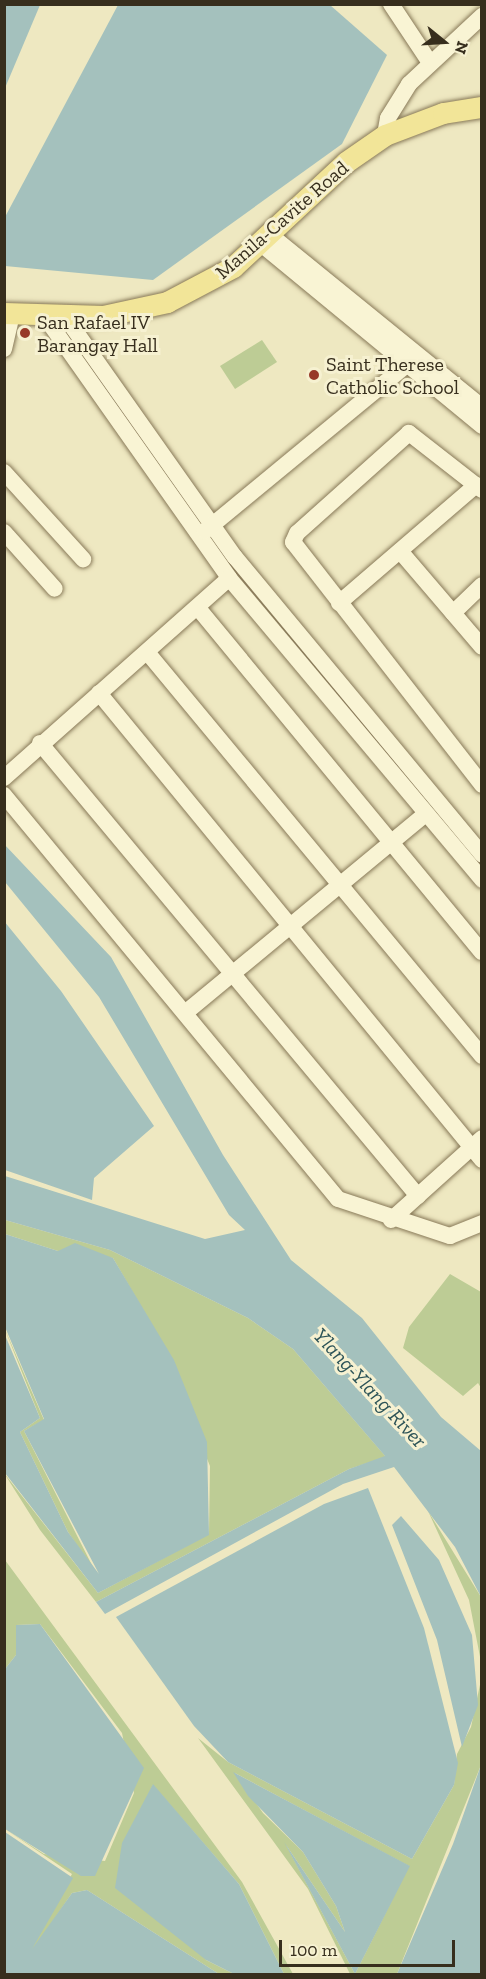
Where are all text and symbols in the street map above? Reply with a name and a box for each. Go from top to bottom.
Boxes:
north arrow [414,12,474,72]
text: N [451,39,473,56]
street label: Manila-Cavite Road [211,156,353,284]
place label: San Rafael IV Barangay Hall [37,310,158,357]
marker: San Rafael IV Barangay Hall [18,326,32,340]
place label: Saint Therese Catholic School [326,352,459,399]
marker: Saint Therese Catholic School [307,368,321,382]
water label: Ylang-Ylang River [308,1323,432,1453]
scale bar [282,1928,458,1966]
text: 100 m [290,1939,337,1961]

